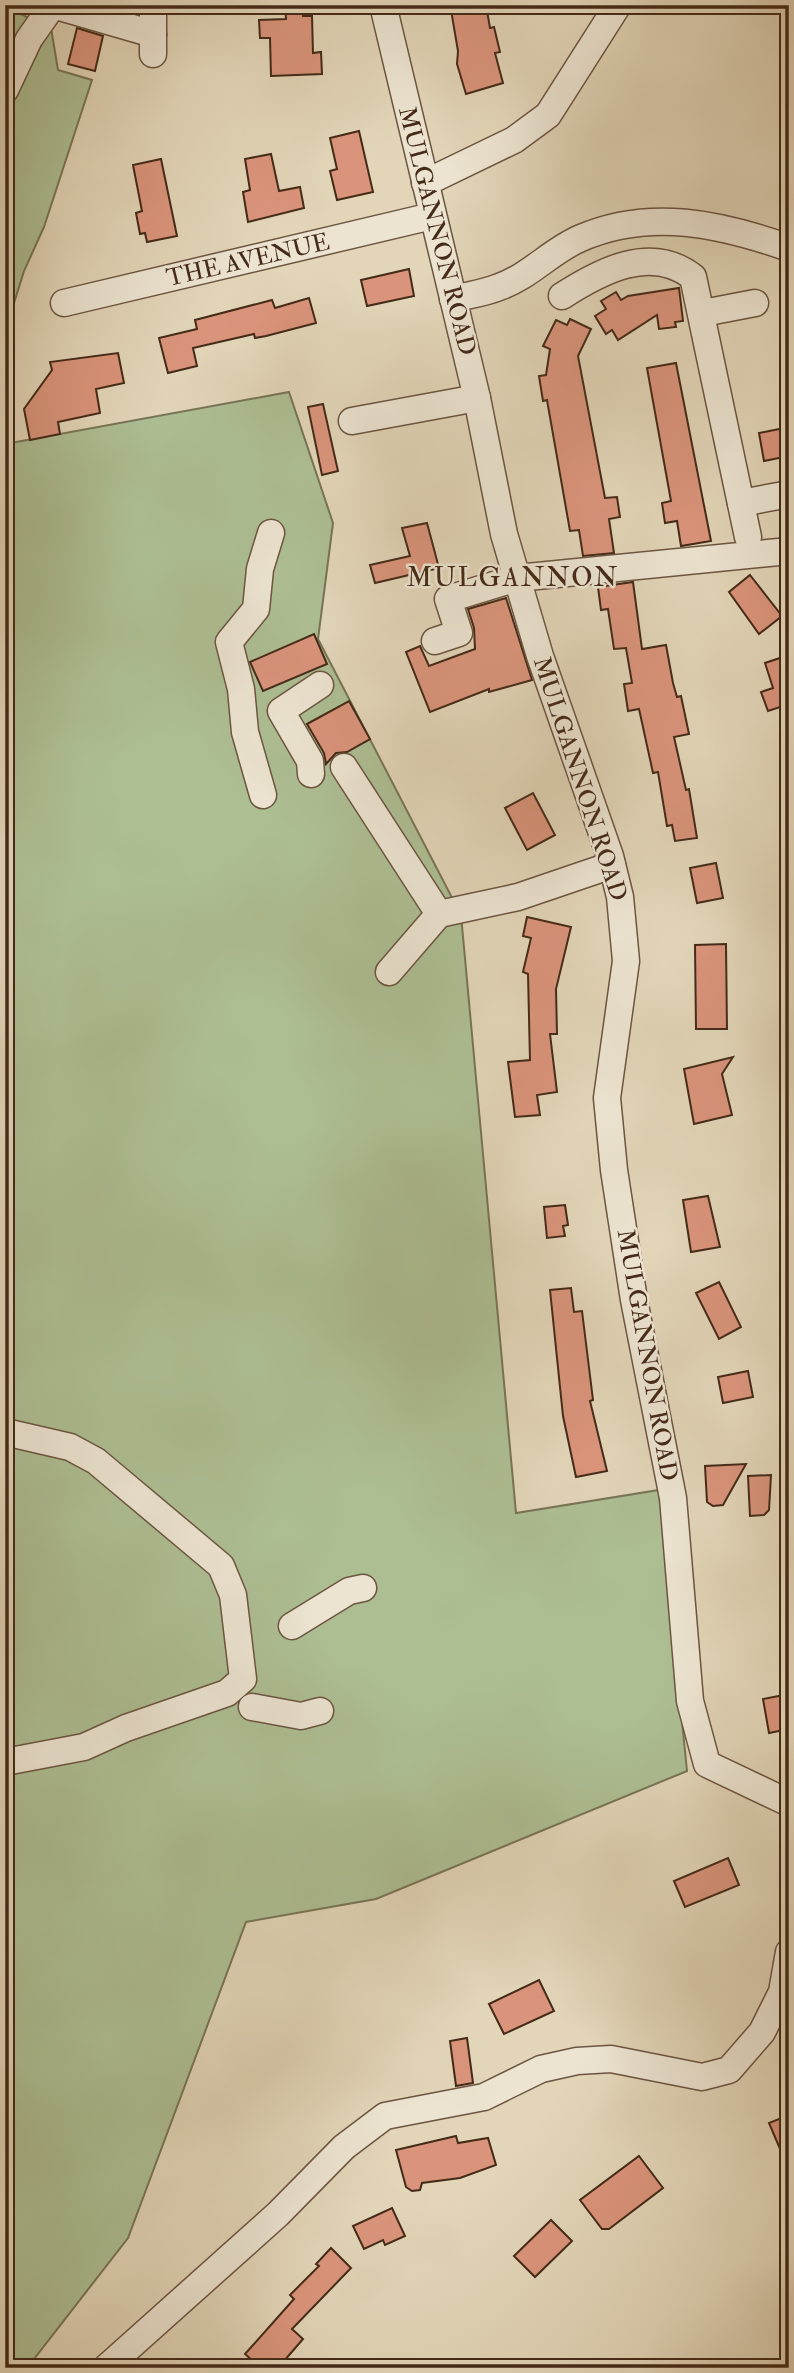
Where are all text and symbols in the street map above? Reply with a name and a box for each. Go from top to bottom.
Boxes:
street label: MULGANNON ROAD [391,103,483,359]
street label: THE AVENUE [163,226,333,294]
district label: MULGANNON [407,562,619,594]
street label: MULGANNON ROAD [526,653,634,905]
street label: MULGANNON ROAD [610,1227,684,1483]

